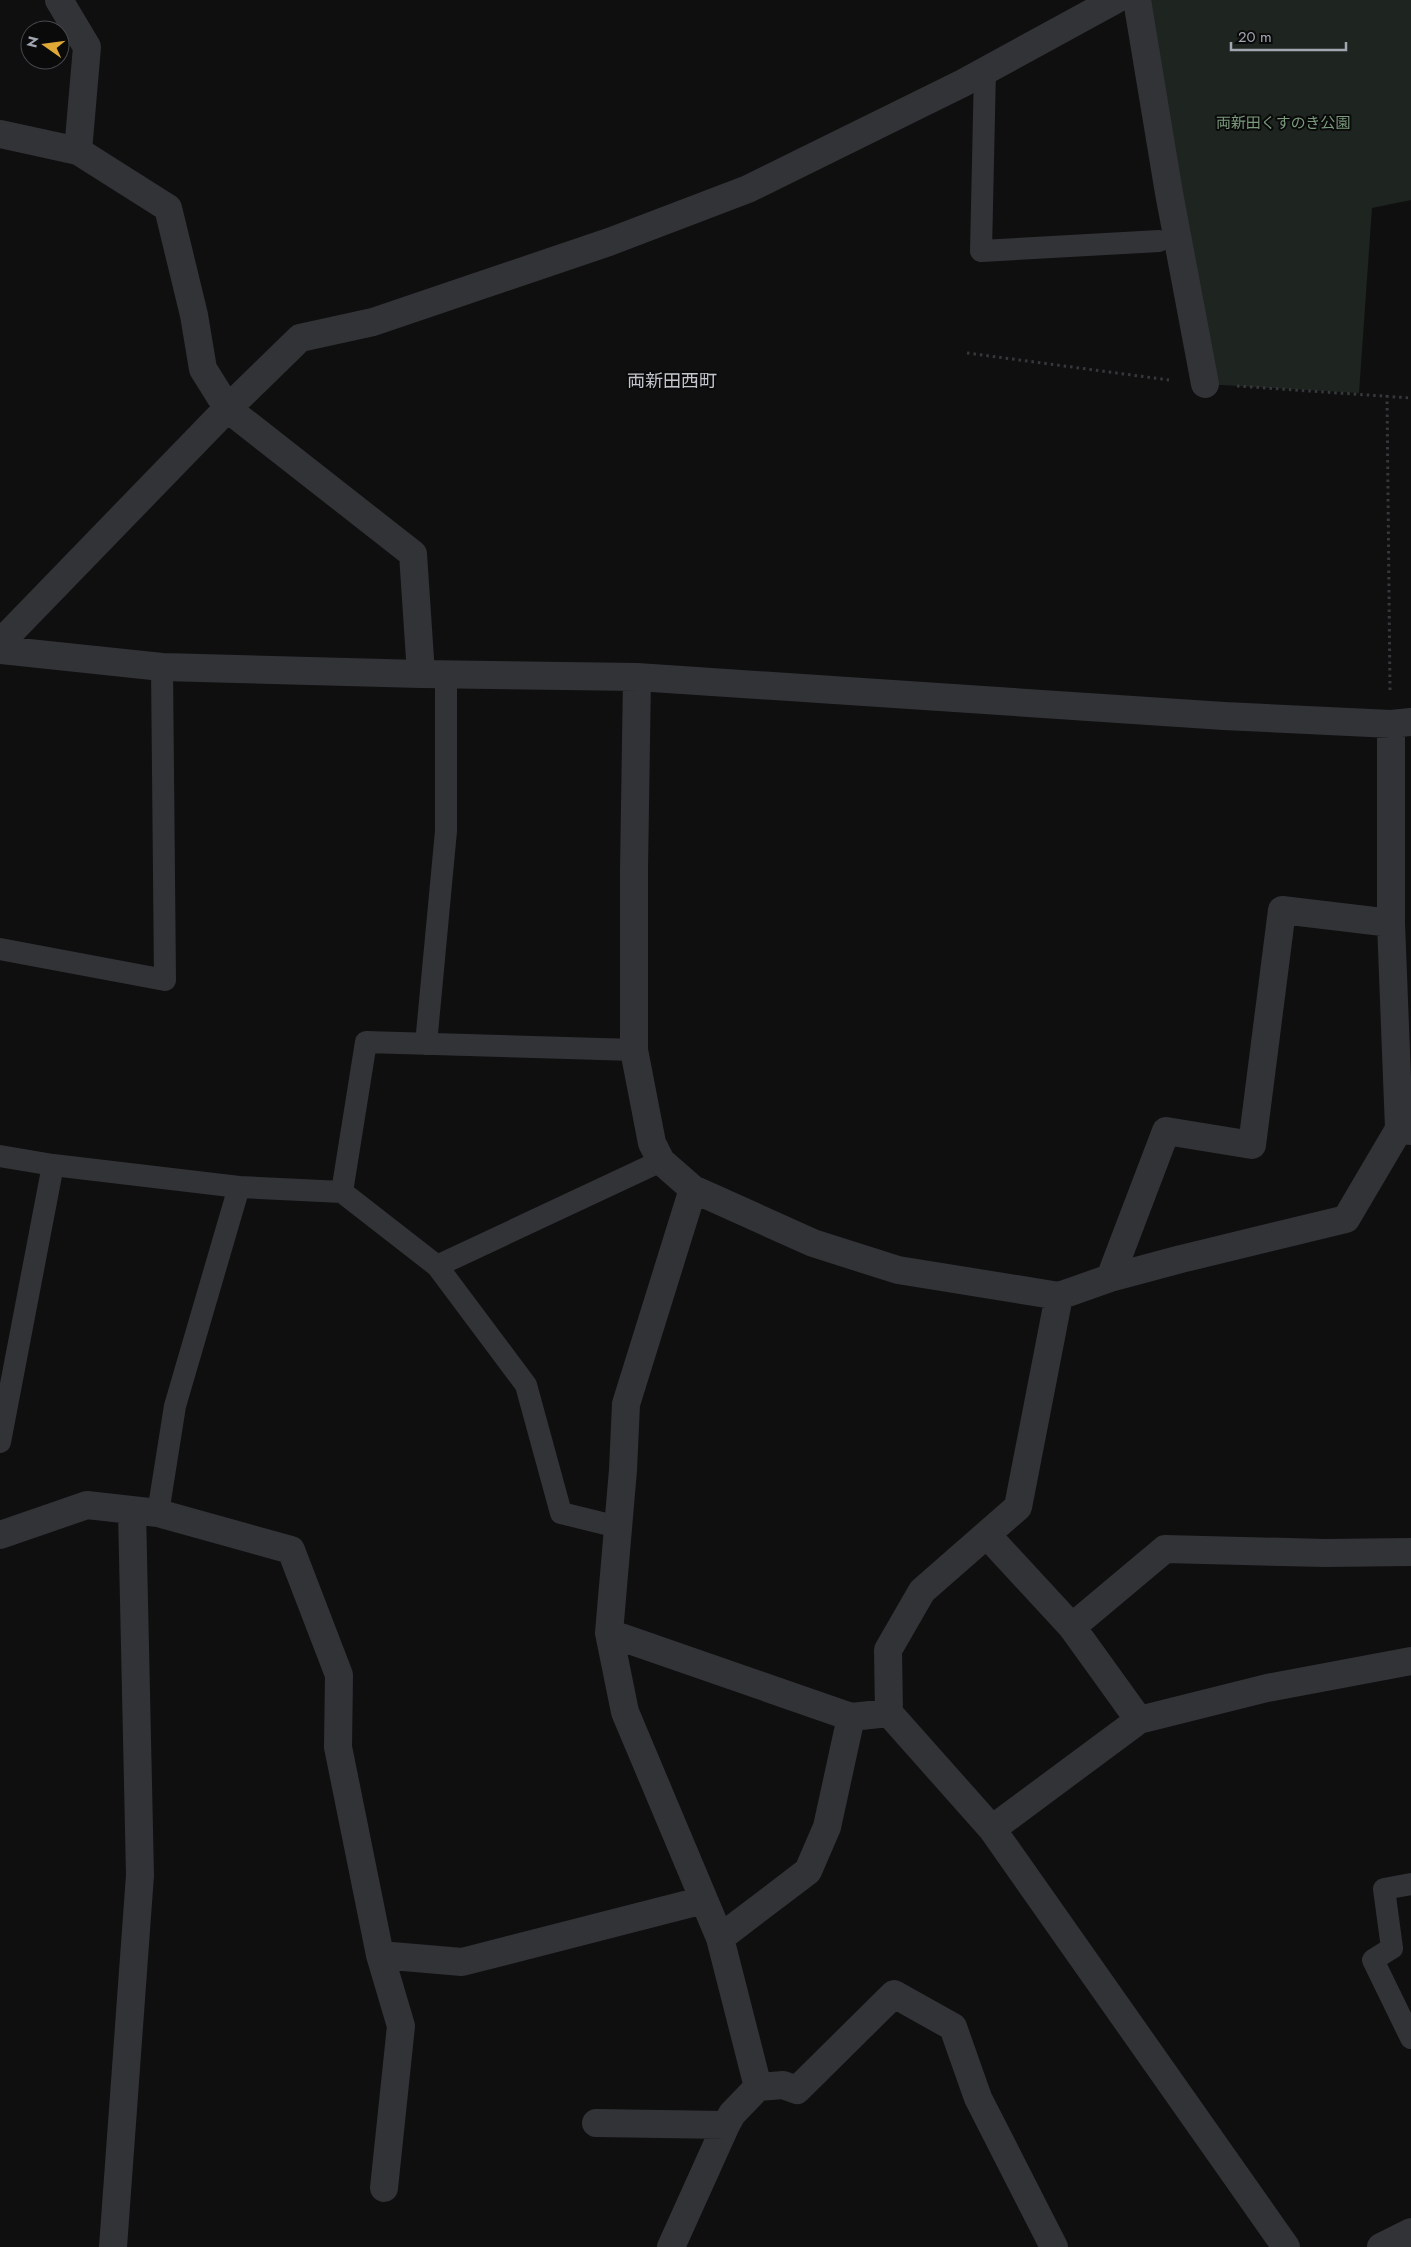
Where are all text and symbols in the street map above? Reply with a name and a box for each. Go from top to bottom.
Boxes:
north arrow [20,20,70,70]
scale bar [1231,20,1346,52]
text: 20 m [1238,26,1272,48]
text: N [21,34,43,50]
park label: 両新田くすのき公園 [1216,112,1350,134]
district label: 両新田西町 [627,368,717,394]

